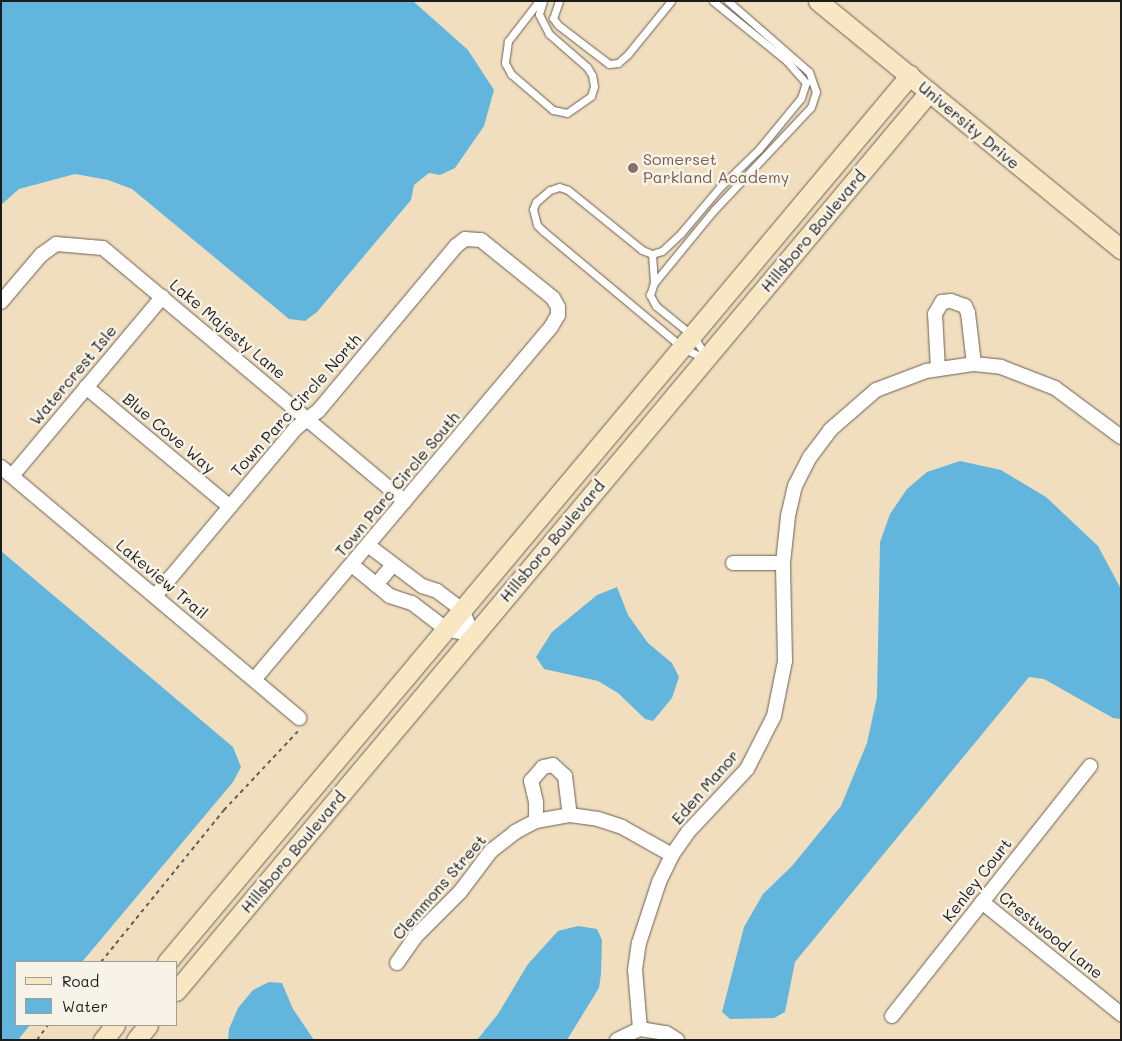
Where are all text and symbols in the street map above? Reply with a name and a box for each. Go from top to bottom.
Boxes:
street label: University Drive [914,77,1024,173]
place label: Somerset Parkland Academy [643,149,789,187]
marker: Somerset Parkland Academy [627,162,639,174]
street label: Hillsboro Boulevard [756,166,870,296]
street label: Lake Majesty Lane [166,275,290,383]
street label: Watercrest Isle [25,321,121,429]
street label: Town Parc Circle North [227,330,365,480]
street label: Blue Cove Way [119,389,219,477]
street label: Town Parc Circle South [331,408,463,560]
street label: Hillsboro Boulevard [495,476,609,606]
street label: Lakeview Trail [112,535,212,623]
street label: Eden Manor [667,746,743,828]
street label: Hillsboro Boulevard [236,787,350,917]
street label: Clemmons Street [388,831,490,943]
street label: Kenley Court [938,834,1016,926]
street label: Crestwood Lane [995,887,1107,983]
legend [15,961,178,1026]
text: Road [62,971,99,991]
text: Water [62,996,108,1016]

